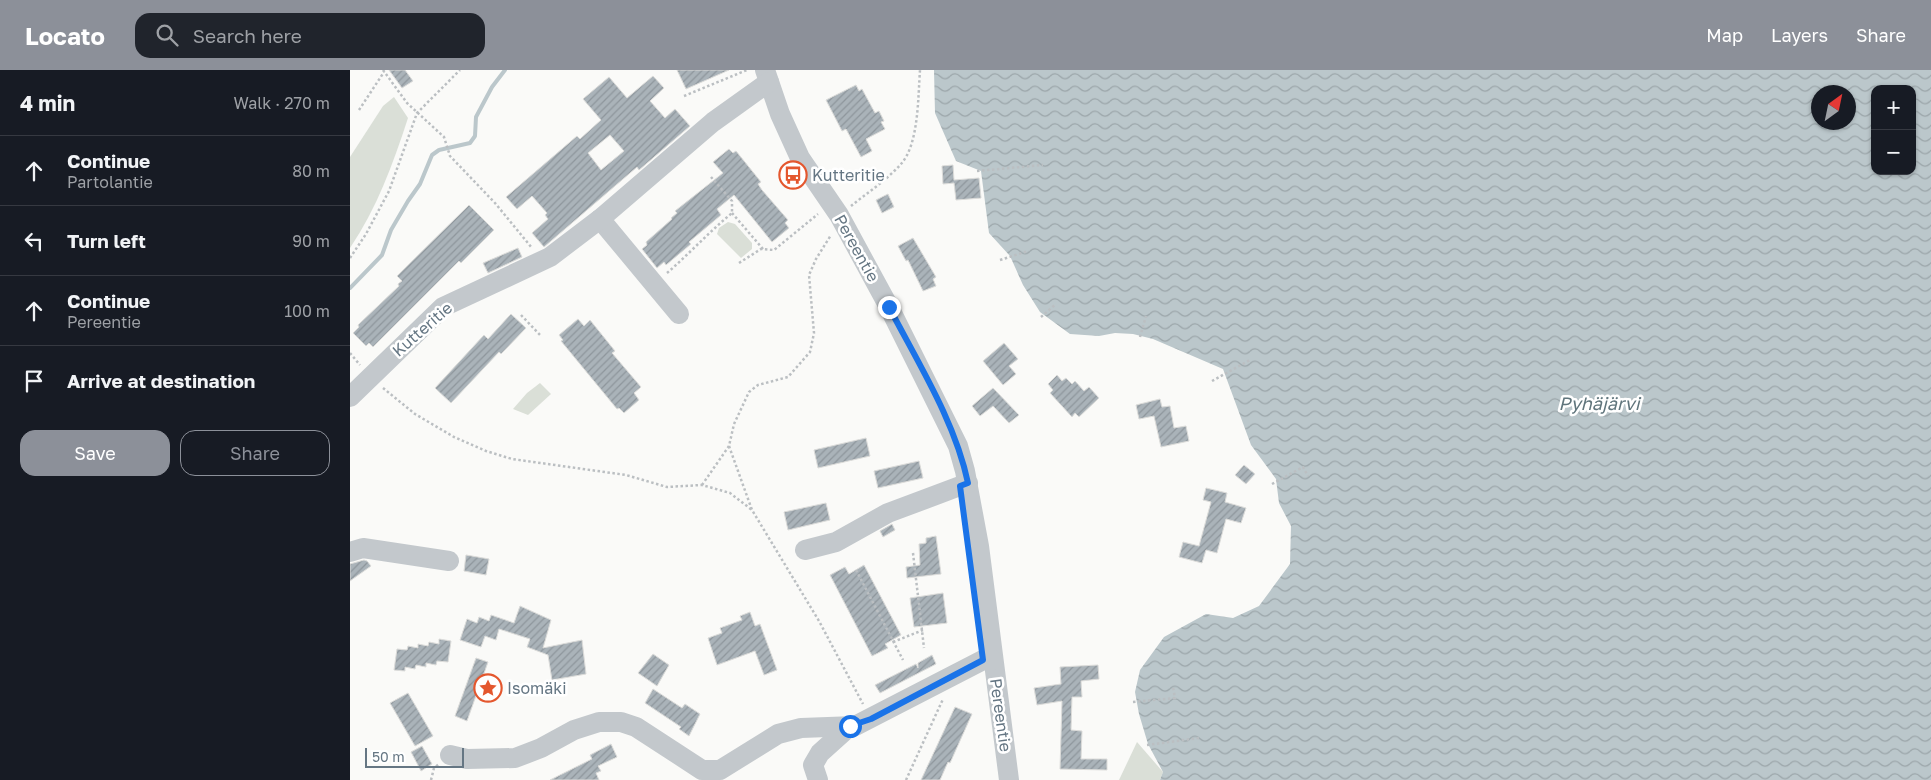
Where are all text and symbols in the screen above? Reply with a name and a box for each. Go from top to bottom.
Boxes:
search box [135,13,485,58]
text: Locato [25,21,105,50]
icon: search [153,21,181,49]
text: Search here [193,24,302,47]
text: Map [1706,24,1743,46]
text: Layers [1771,24,1828,46]
text: Share [1856,24,1906,46]
north arrow [1811,85,1856,130]
map controls [1871,85,1916,175]
button: + [1871,85,1916,130]
text: 4 min [20,90,75,116]
text: Walk · 270 m [233,93,330,113]
button: − [1871,130,1916,175]
text: Continue [67,149,150,172]
icon: ahead [20,157,48,185]
bus stop icon: Kutteritie [778,160,808,190]
text: 80 m [292,161,330,181]
place label: Kutteritie [812,165,885,185]
text: Partolantie [67,172,153,192]
street label: Pereentie [830,211,884,285]
icon: left [20,227,48,255]
text: Turn left [67,229,146,252]
text: 90 m [292,231,330,251]
text: Continue [67,289,150,312]
route end [878,296,901,319]
icon: ahead [20,297,48,325]
street label: Kutteritie [388,298,456,360]
text: 100 m [284,301,330,321]
text: Pereentie [67,312,141,332]
icon: arrive [20,367,48,395]
text: Arrive at destination [67,369,255,392]
water label: Pyhäjärvi [1559,392,1642,414]
button: Save [20,430,170,476]
button: Share [180,430,330,476]
place icon: Isomäki [473,673,503,703]
street label: Pereentie [986,677,1016,753]
place label: Isomäki [507,678,567,698]
route start [839,715,862,738]
scale bar [365,745,464,768]
text: 50 m [372,748,405,765]

